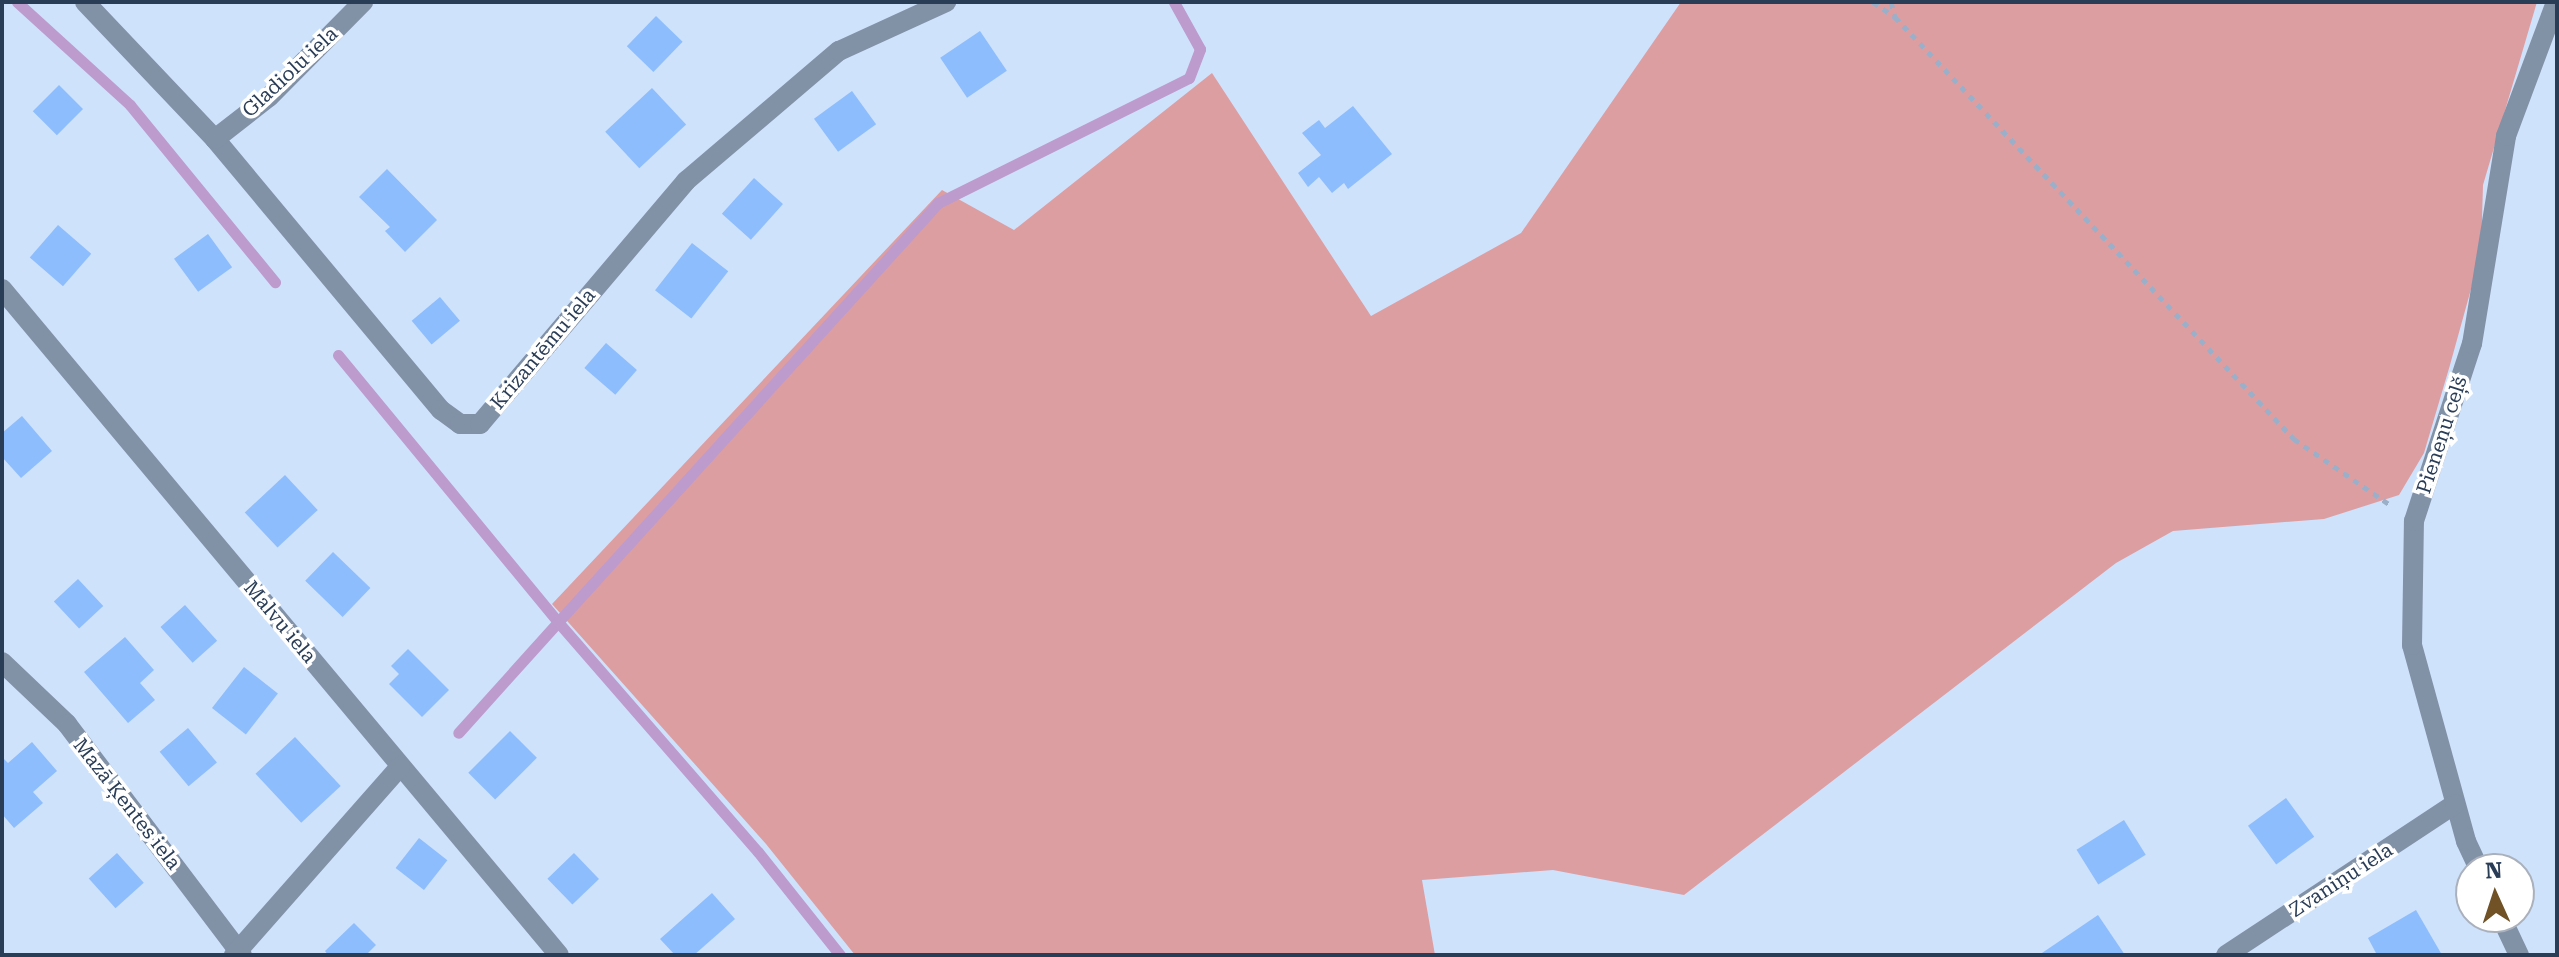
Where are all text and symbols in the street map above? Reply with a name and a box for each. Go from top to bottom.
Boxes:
street label: Gladiolu iela [237,22,343,122]
street label: Krizantēmu iela [486,284,600,414]
street label: Pieneņu ceļš [2412,373,2472,497]
street label: Malvu iela [239,576,321,668]
street label: Mazā Ķentes iela [68,734,186,874]
street label: Zvaniņu iela [2285,838,2397,922]
north arrow [2455,853,2535,933]
text: N [2485,858,2503,883]

